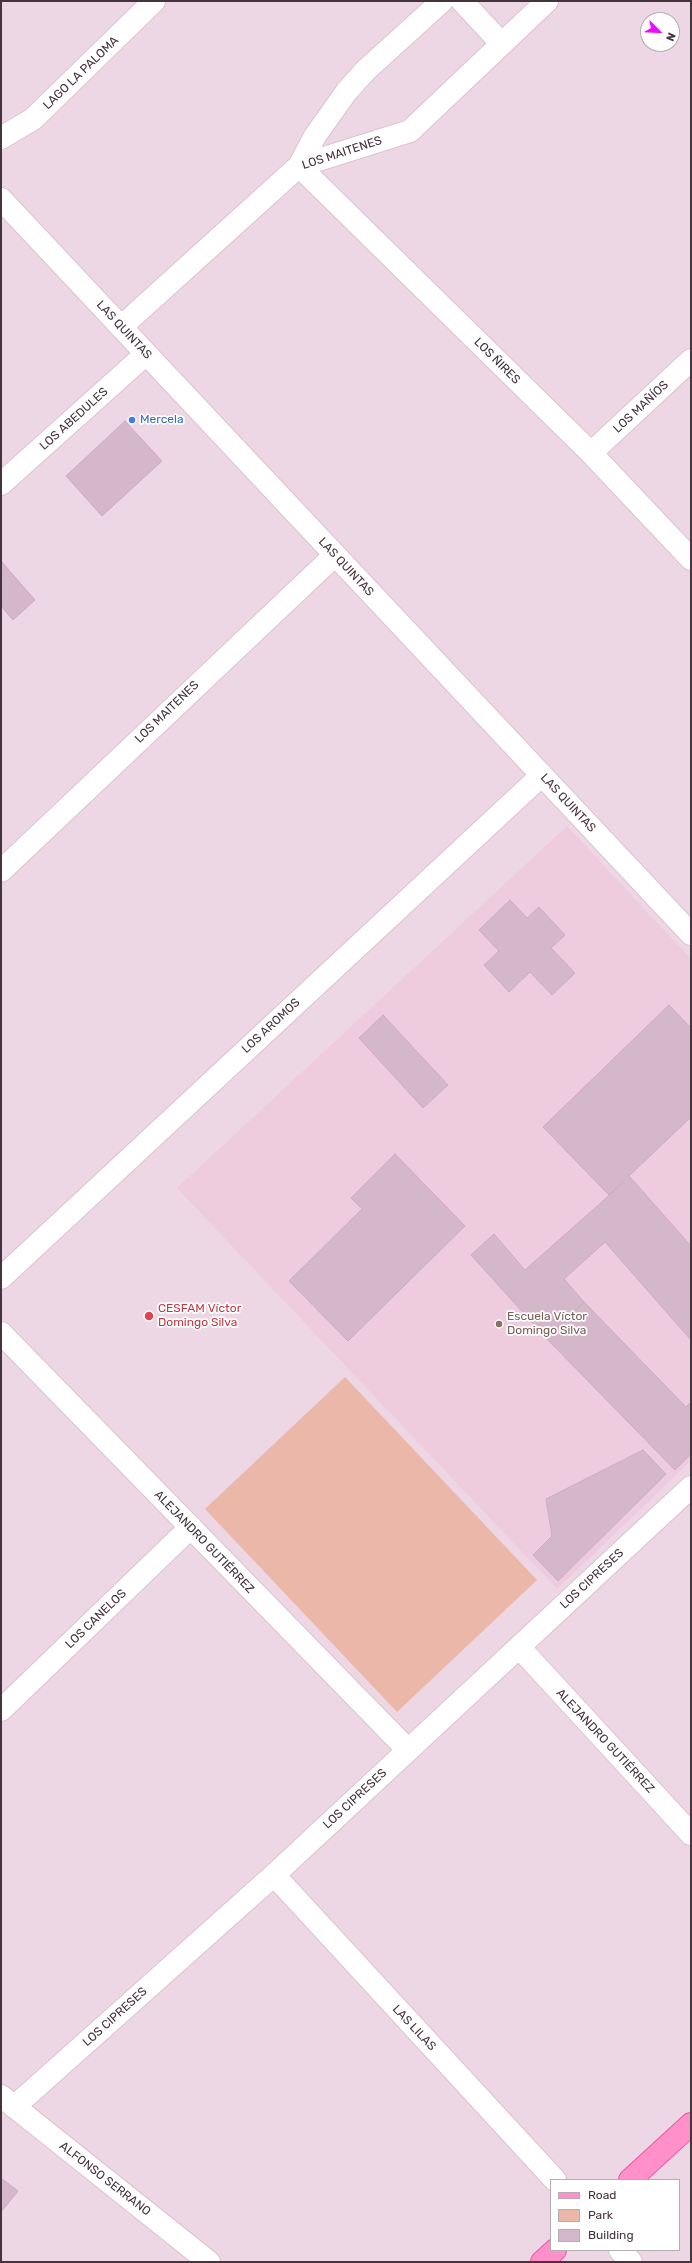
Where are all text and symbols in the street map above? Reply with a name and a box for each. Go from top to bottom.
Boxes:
north arrow [640,12,680,52]
text: N [663,30,678,43]
street label: LAGO LA PALOMA [40,33,122,113]
street label: LOS MAITENES [300,133,384,173]
street label: LAS QUINTAS [93,298,155,362]
street label: LOS ÑIRES [471,335,523,387]
street label: LOS MAÑÍOS [611,378,671,436]
street label: LOS ABEDULES [37,385,111,453]
place label: Mercela [140,413,184,427]
marker: Mercela [127,415,137,425]
street label: LAS QUINTAS [315,535,377,599]
street label: LOS MAITENES [132,678,202,746]
street label: LAS QUINTAS [537,771,599,835]
street label: LOS AROMOS [239,995,303,1057]
place label: CESFAM Víctor Domingo Silva [158,1302,241,1330]
marker: CESFAM Víctor Domingo Silva [143,1310,155,1322]
place label: Escuela Víctor Domingo Silva [507,1310,587,1338]
marker: Escuela Víctor Domingo Silva [494,1319,504,1329]
street label: ALEJANDRO GUTIÉRREZ [151,1488,257,1596]
street label: LOS CIPRESES [557,1546,627,1612]
street label: LOS CANELOS [63,1586,129,1652]
street label: ALEJANDRO GUTIÉRREZ [553,1686,657,1796]
street label: LOS CIPRESES [320,1766,390,1832]
street label: LOS CIPRESES [80,1984,150,2050]
street label: LAS LILAS [389,2002,439,2054]
street label: ALFONSO SERRANO [57,2139,153,2219]
legend [550,2179,680,2251]
text: Road [588,2188,616,2202]
text: Park [588,2208,613,2222]
text: Building [588,2228,634,2242]

